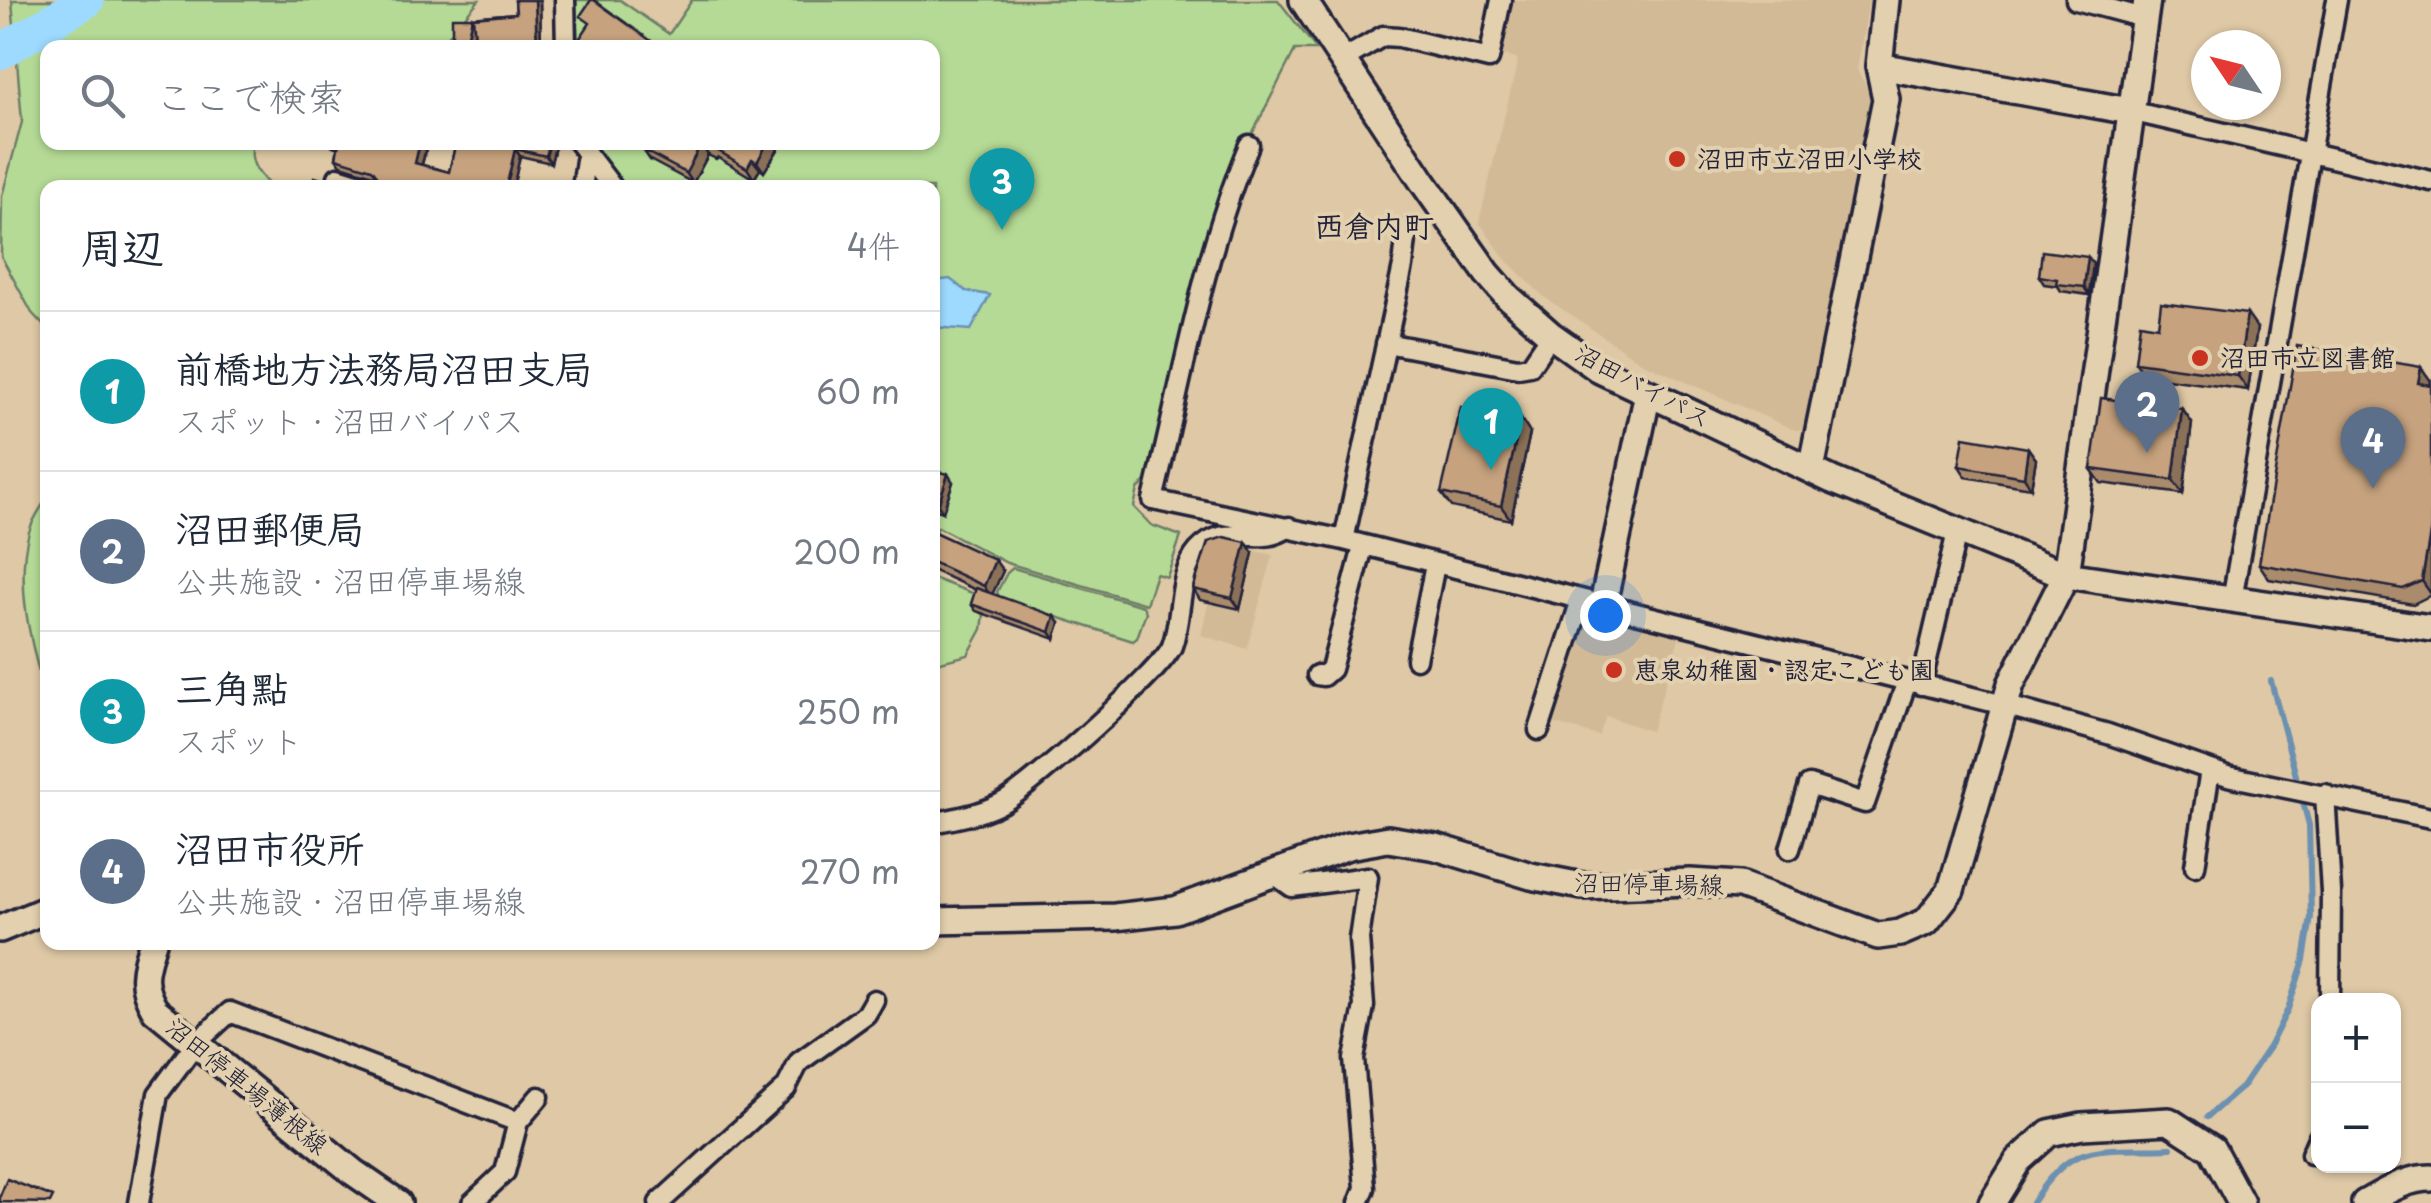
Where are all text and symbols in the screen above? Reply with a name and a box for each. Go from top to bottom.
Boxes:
north arrow [2191,30,2281,120]
search box [40,40,940,150]
text: ここで検索 [155,67,345,124]
icon: search [75,68,130,123]
place label: 沼田市立沼田小学校 [1697,139,1922,177]
pin: 3 [970,148,1034,230]
marker: 沼田市立沼田小学校 [1666,148,1688,170]
district label: 西倉内町 [1314,202,1434,247]
text: 周辺 [80,214,164,277]
text: 4件 [847,221,900,269]
street label: 沼田バイパス [1569,333,1718,437]
place label: 沼田市立図書館 [2220,338,2395,376]
text: 前橋地方法務局沼田支局 [175,339,593,396]
marker: 沼田市立図書館 [2189,347,2211,369]
text: 1 [105,367,120,415]
text: 60 m [816,367,900,415]
pin: 2 [2114,370,2180,453]
pin: 1 [1458,388,1524,470]
text: スポット · 沼田バイパス [175,396,524,444]
pin: 4 [2340,406,2406,489]
text: 沼田郵便局 [175,499,365,556]
text: 2 [101,527,124,575]
text: 200 m [793,527,900,575]
text: 公共施設 · 沼田停車場線 [175,556,525,604]
your location [1580,590,1631,641]
place label: 恵泉幼稚園・認定こども園 [1634,650,1934,688]
text: 三角點 [175,659,289,716]
marker: 恵泉幼稚園・認定こども園 [1603,659,1625,681]
text: 3 [102,687,123,735]
text: 250 m [797,687,900,735]
text: スポット [175,716,303,764]
text: 沼田市役所 [175,819,365,876]
text: 4 [102,847,123,895]
text: 270 m [800,847,900,895]
street label: 沼田停車場線 [1574,863,1724,903]
text: 公共施設 · 沼田停車場線 [175,876,525,924]
map controls [2311,993,2401,1173]
button: + [2311,993,2401,1083]
street label: 沼田停車場薄根線 [158,1008,337,1163]
button: − [2311,1083,2401,1173]

